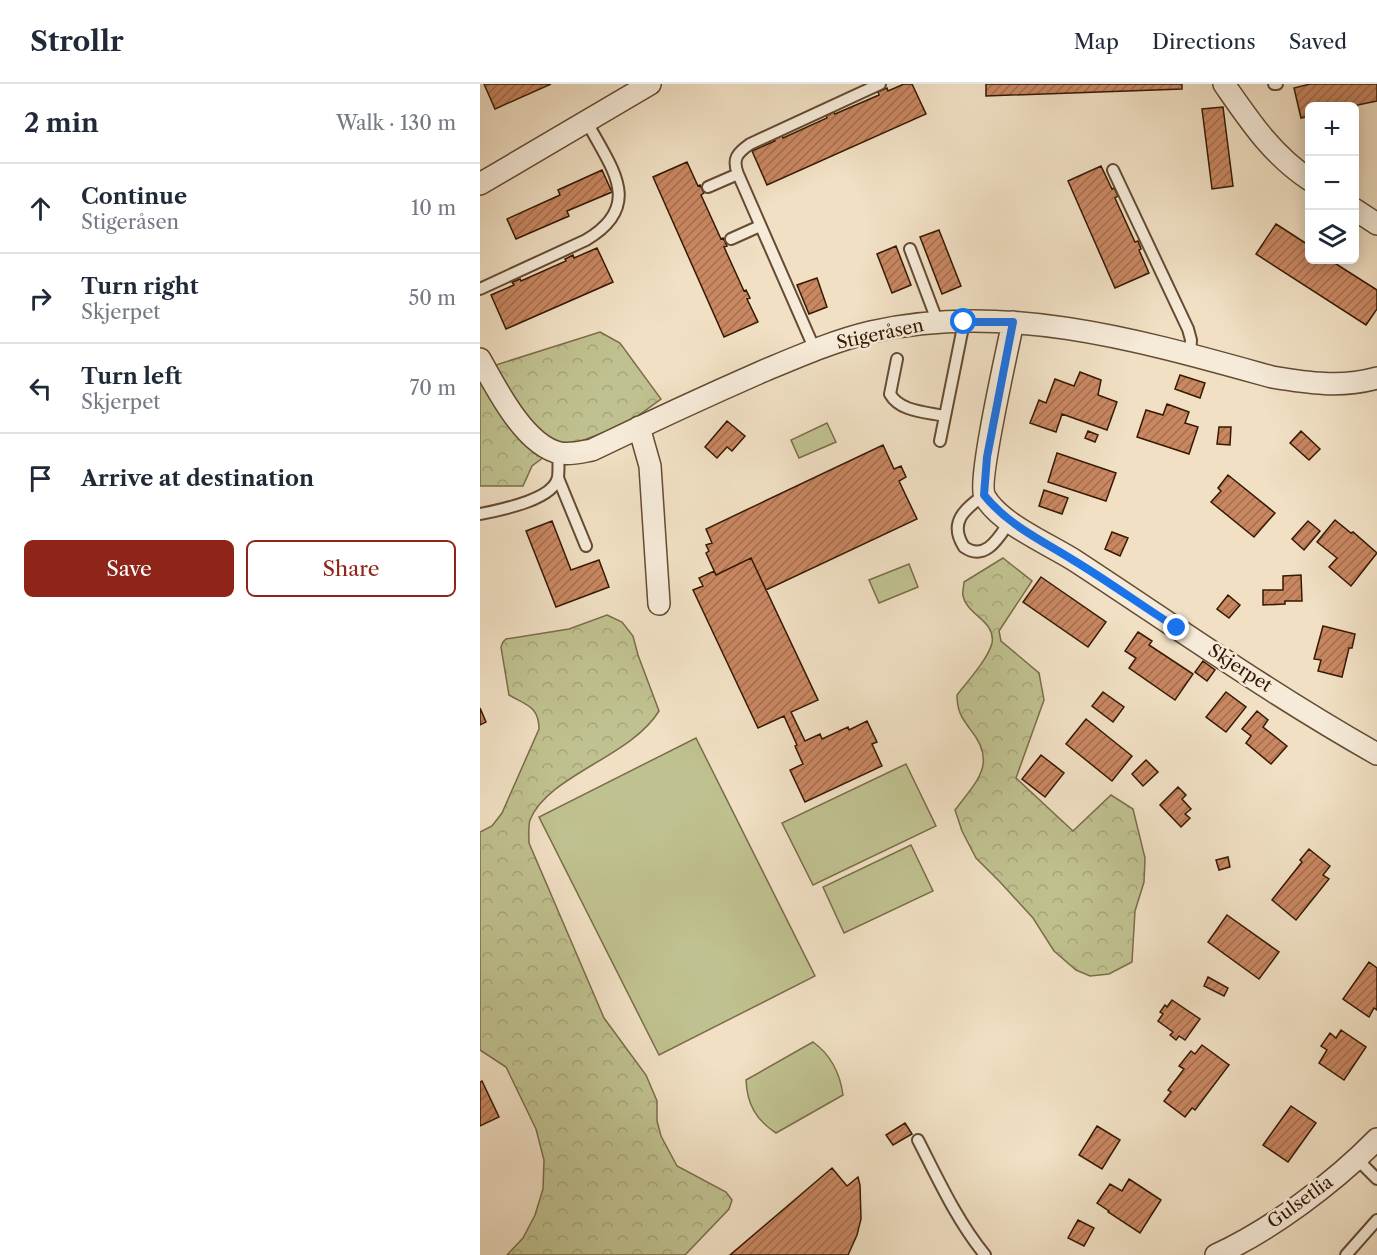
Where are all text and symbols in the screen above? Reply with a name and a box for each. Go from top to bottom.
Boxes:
text: Strollr [30,24,124,58]
text: Map [1074,29,1119,54]
text: Directions [1152,29,1256,54]
text: Saved [1289,29,1347,54]
map controls [1305,102,1359,264]
button: + [1305,102,1359,156]
text: 2 min [24,107,99,139]
text: Walk · 130 m [336,111,456,135]
button: − [1305,156,1359,210]
text: Continue [81,183,187,210]
icon: ahead [24,192,57,225]
text: 10 m [411,196,456,220]
text: Stigeråsen [81,210,179,234]
button: layers [1305,210,1359,264]
text: Turn right [81,273,199,300]
icon: right [24,282,57,315]
text: 50 m [409,286,456,310]
text: Skjerpet [81,300,160,324]
route start [950,308,976,334]
street label: Stigeråsen [835,314,925,354]
text: Turn left [81,363,182,390]
icon: left [24,372,57,405]
text: 70 m [410,376,456,400]
text: Skjerpet [81,390,160,414]
icon: arrive [24,462,57,495]
text: Arrive at destination [81,465,314,492]
button: Save [24,540,234,597]
button: Share [246,540,456,597]
route end [1163,614,1189,640]
street label: Skjerpet [1204,639,1277,697]
street label: Gulsetlia [1263,1171,1337,1233]

